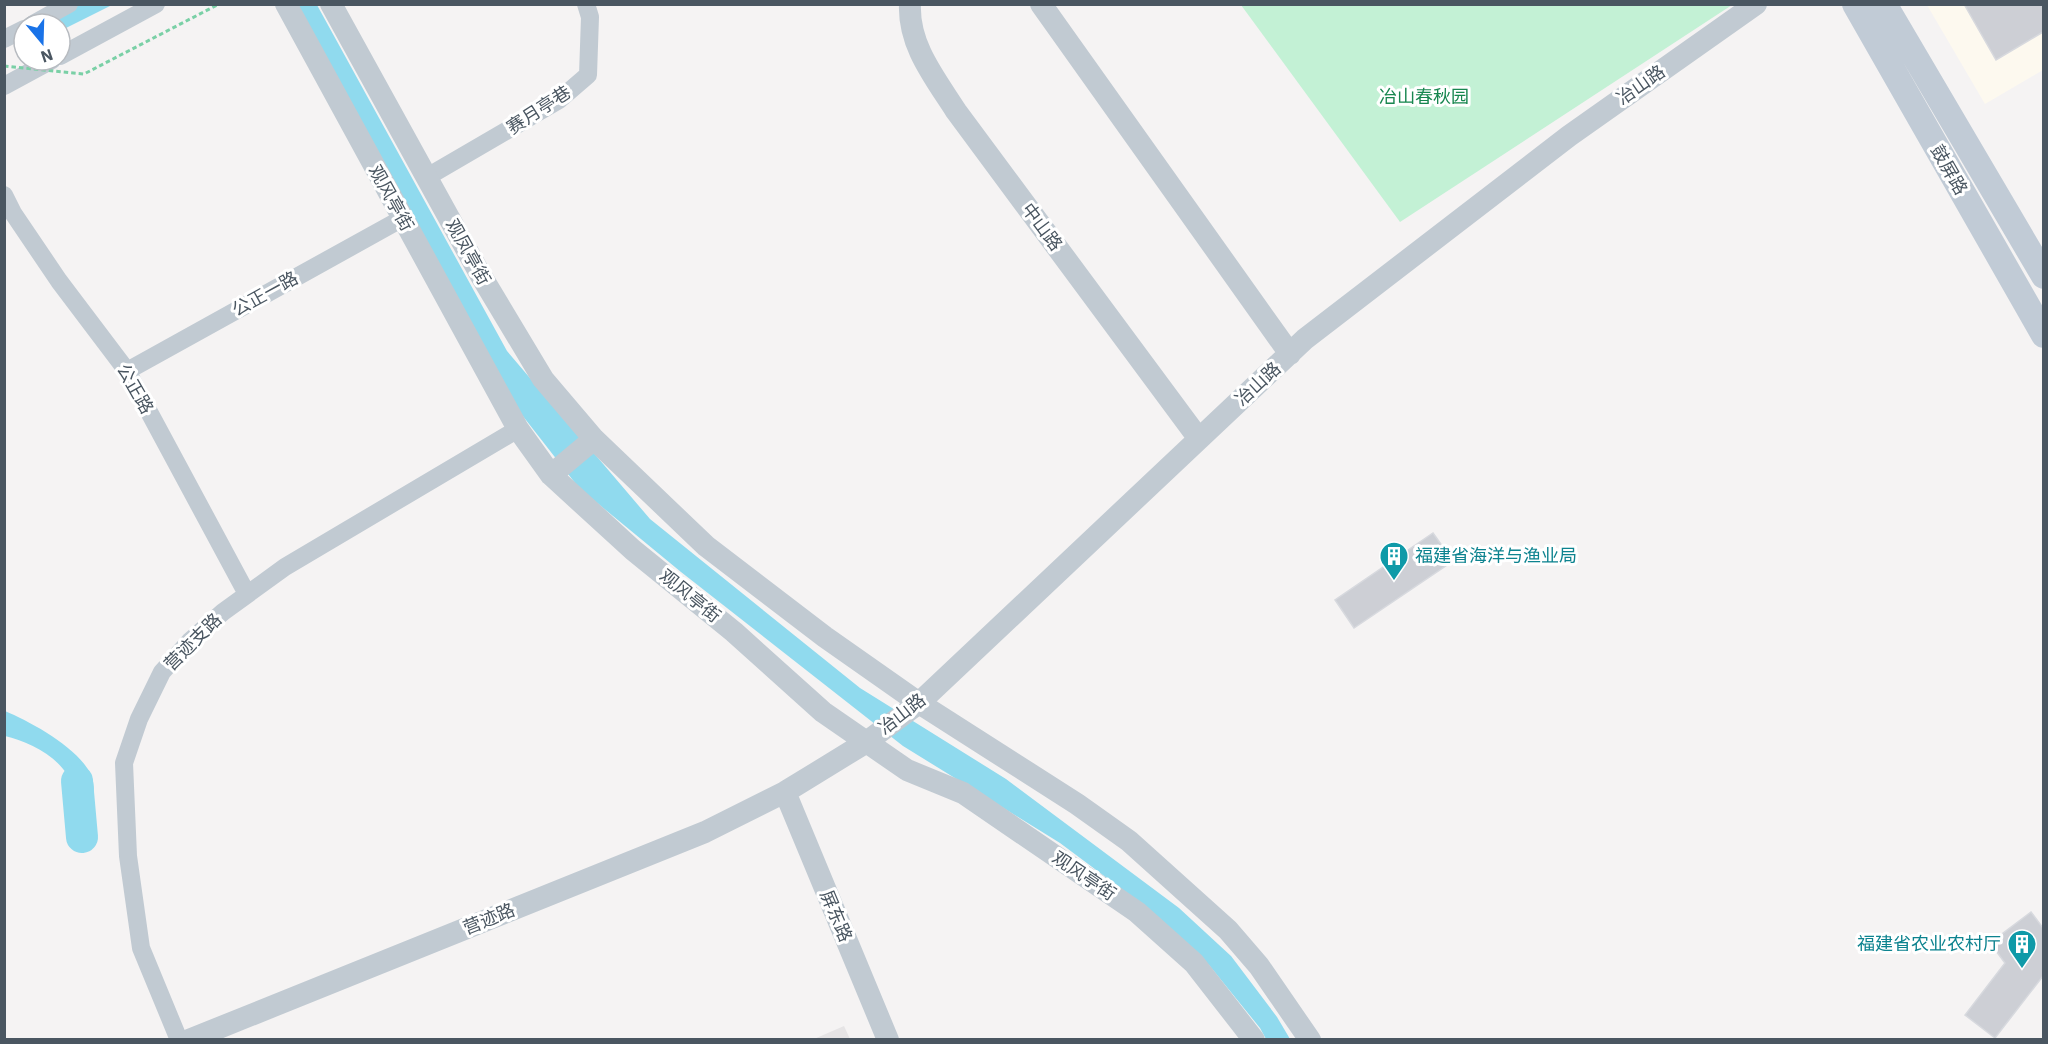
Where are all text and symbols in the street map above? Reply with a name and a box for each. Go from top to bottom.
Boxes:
north arrow [12,12,72,72]
text: N [38,45,56,68]
street label: 冶山路 [1612,60,1669,109]
street label: 赛月亭巷 [502,80,575,139]
park label: 冶山春秋园 [1379,85,1469,108]
street label: 鼓屏路 [1926,141,1973,199]
street label: 观风亭街 [364,161,419,235]
street label: 中山路 [1017,198,1068,255]
street label: 观凤亭街 [441,215,496,289]
street label: 公正一路 [228,266,302,321]
street label: 冶山路 [1230,357,1285,410]
street label: 公正路 [112,360,159,418]
building icon: 福建省海洋与渔业局 [1378,540,1410,582]
place label: 福建省海洋与渔业局 [1415,544,1577,567]
street label: 观风亭街 [655,564,726,627]
street label: 营迹支路 [159,608,226,675]
street label: 冶山路 [873,688,930,739]
street label: 观风亭街 [1048,846,1121,905]
street label: 屏东路 [815,886,858,945]
street label: 营迹路 [459,898,518,939]
building icon: 福建省农业农村厅 [2006,928,2038,970]
place label: 福建省农业农村厅 [1857,932,2001,955]

